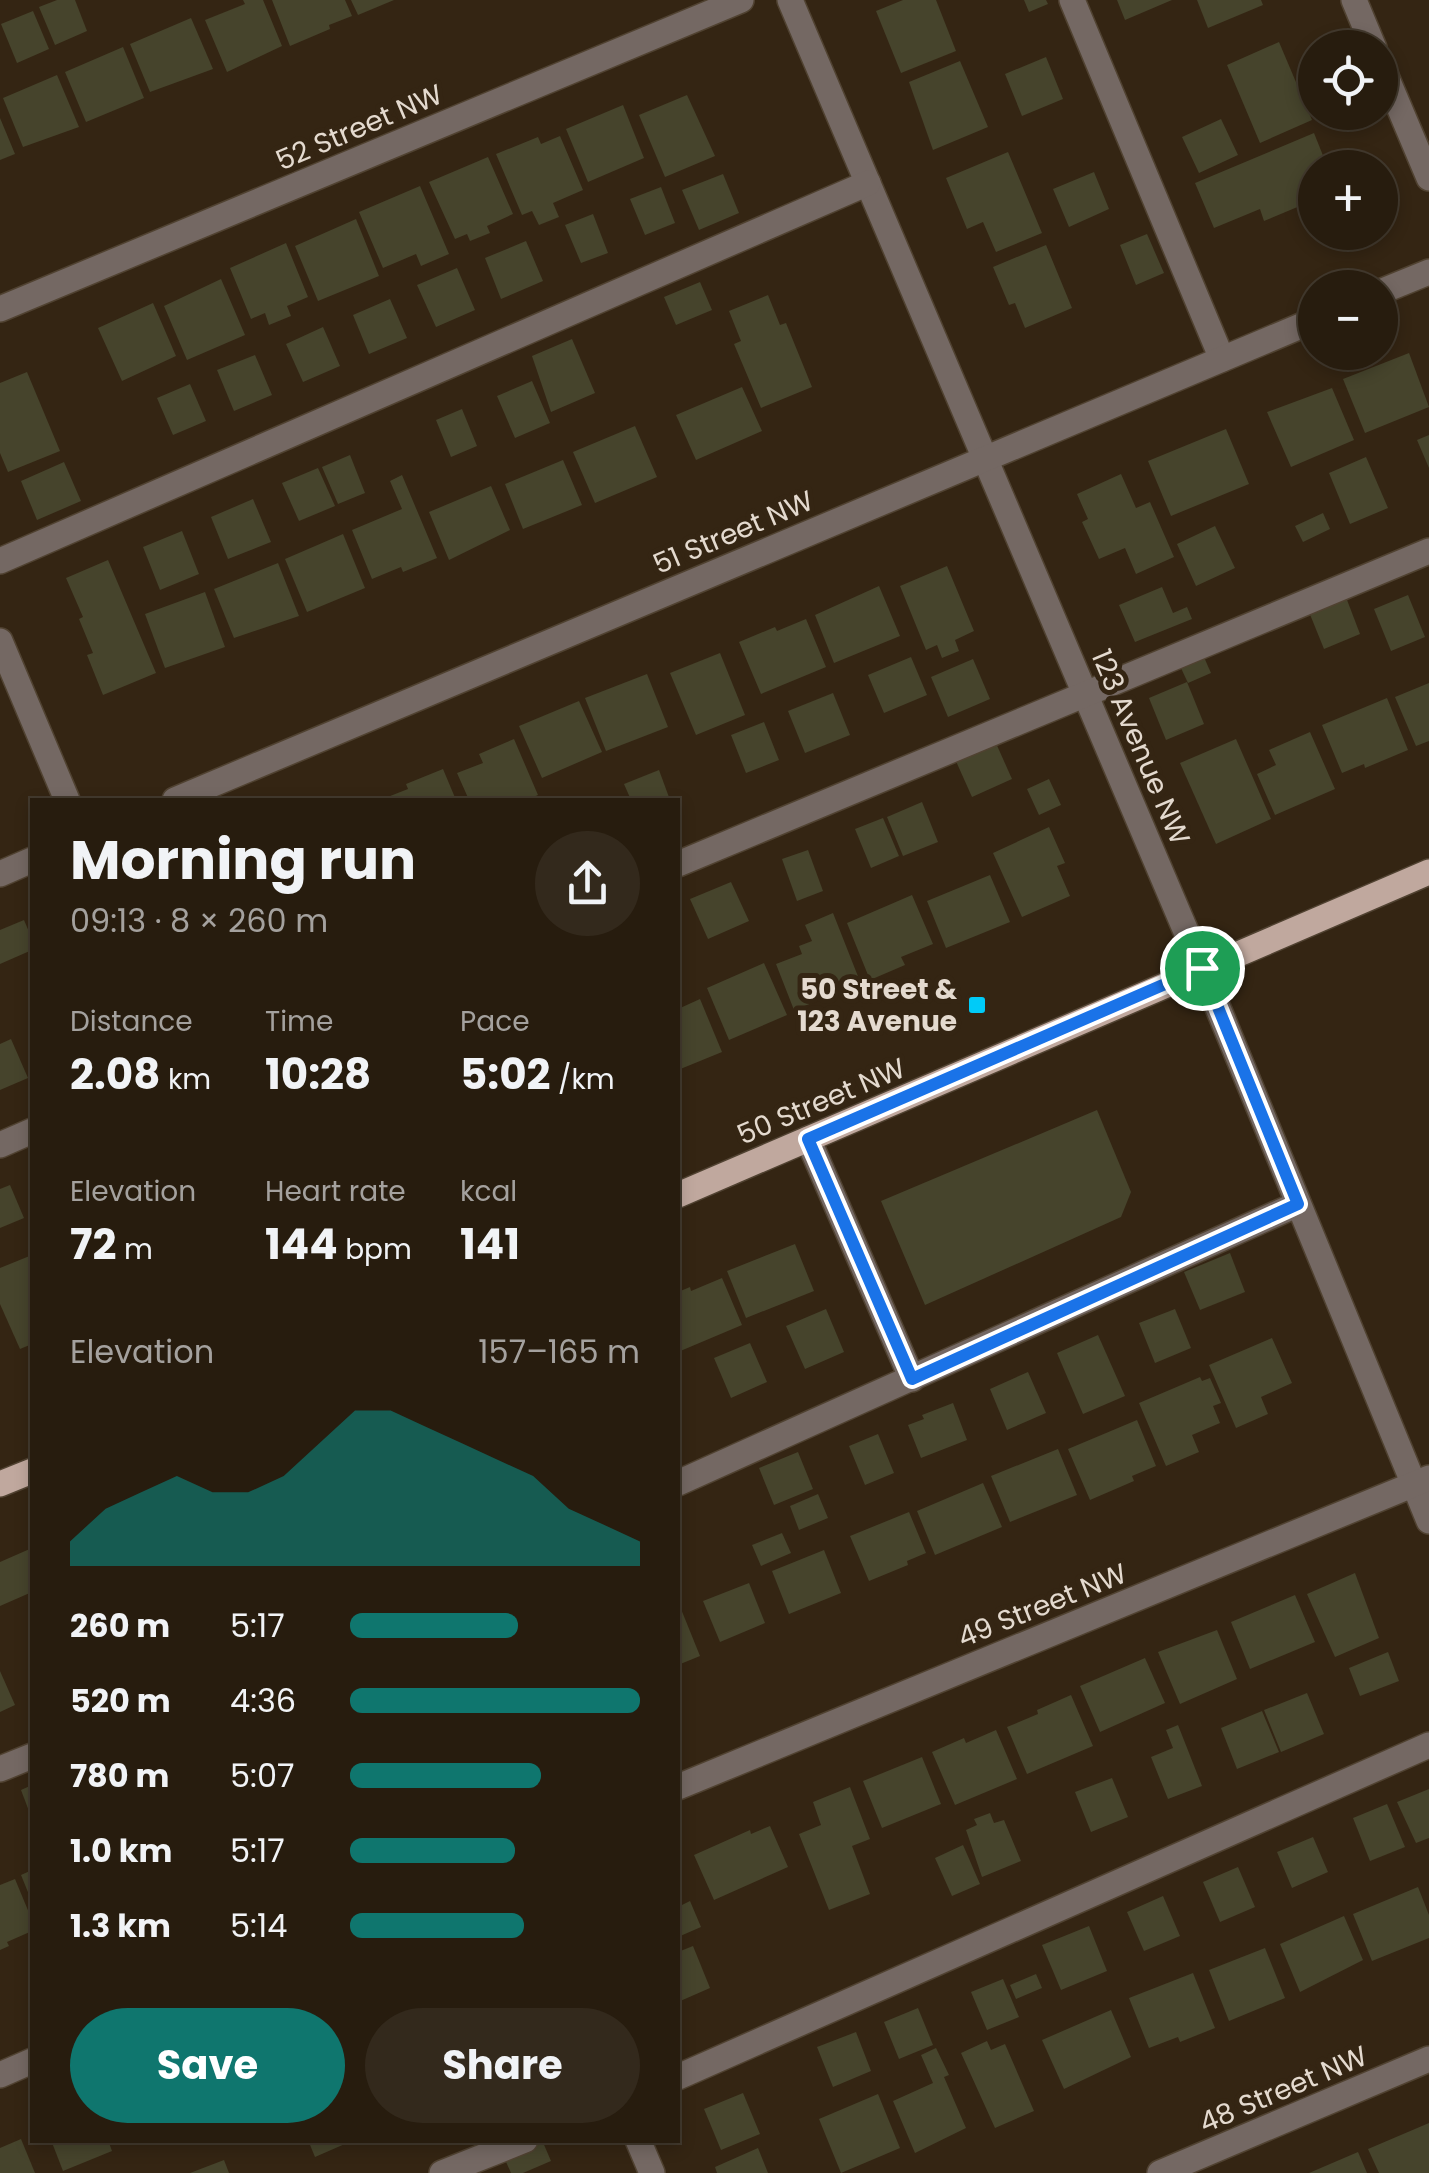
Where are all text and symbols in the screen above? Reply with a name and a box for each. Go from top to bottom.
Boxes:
map controls [1298,30,1398,370]
button: locate [1298,30,1398,130]
street label: 52 Street NW [270,75,449,180]
button: + [1298,150,1398,250]
button: − [1298,270,1398,370]
street label: 51 Street NW [647,481,819,584]
street label: 123 Avenue NW [1082,644,1199,851]
text: Morning run [70,821,416,898]
button: share [535,831,640,936]
text: 09:13 · 8 × 260 m [70,898,328,943]
pin [1160,926,1245,1011]
icon: arrive [1175,941,1230,996]
place label: 50 Street & 123 Avenue [797,970,958,1041]
marker: 50 Street & 123 Avenue [966,994,988,1016]
text: Distance [70,1002,193,1041]
text: Time [265,1002,333,1041]
text: Pace [460,1002,530,1041]
text: 2.08 [70,1045,160,1104]
text: 10:28 [265,1045,371,1104]
text: 5:02 [460,1045,551,1104]
street label: 50 Street NW [731,1049,911,1154]
text: km [160,1060,211,1099]
text: /km [551,1060,615,1099]
text: Elevation [70,1172,196,1211]
text: Heart rate [265,1172,406,1211]
text: kcal [460,1172,517,1211]
text: 72 [70,1215,116,1274]
text: 144 [265,1215,338,1274]
text: 141 [460,1215,520,1274]
text: m [116,1230,153,1269]
text: bpm [338,1230,412,1269]
text: Elevation [70,1329,214,1374]
text: 157–165 m [478,1329,640,1374]
street label: 49 Street NW [952,1554,1133,1657]
text: 260 m [70,1603,170,1648]
text: 5:17 [230,1603,285,1648]
text: 520 m [70,1678,171,1723]
text: 4:36 [230,1678,296,1723]
text: 780 m [70,1753,169,1798]
text: 5:07 [230,1753,294,1798]
text: 1.0 km [70,1828,172,1873]
text: 5:17 [230,1828,285,1873]
text: 1.3 km [70,1903,171,1948]
text: 5:14 [230,1903,287,1948]
button: Save [70,2008,345,2123]
button: Share [365,2008,640,2123]
street label: 48 Street NW [1193,2036,1373,2142]

